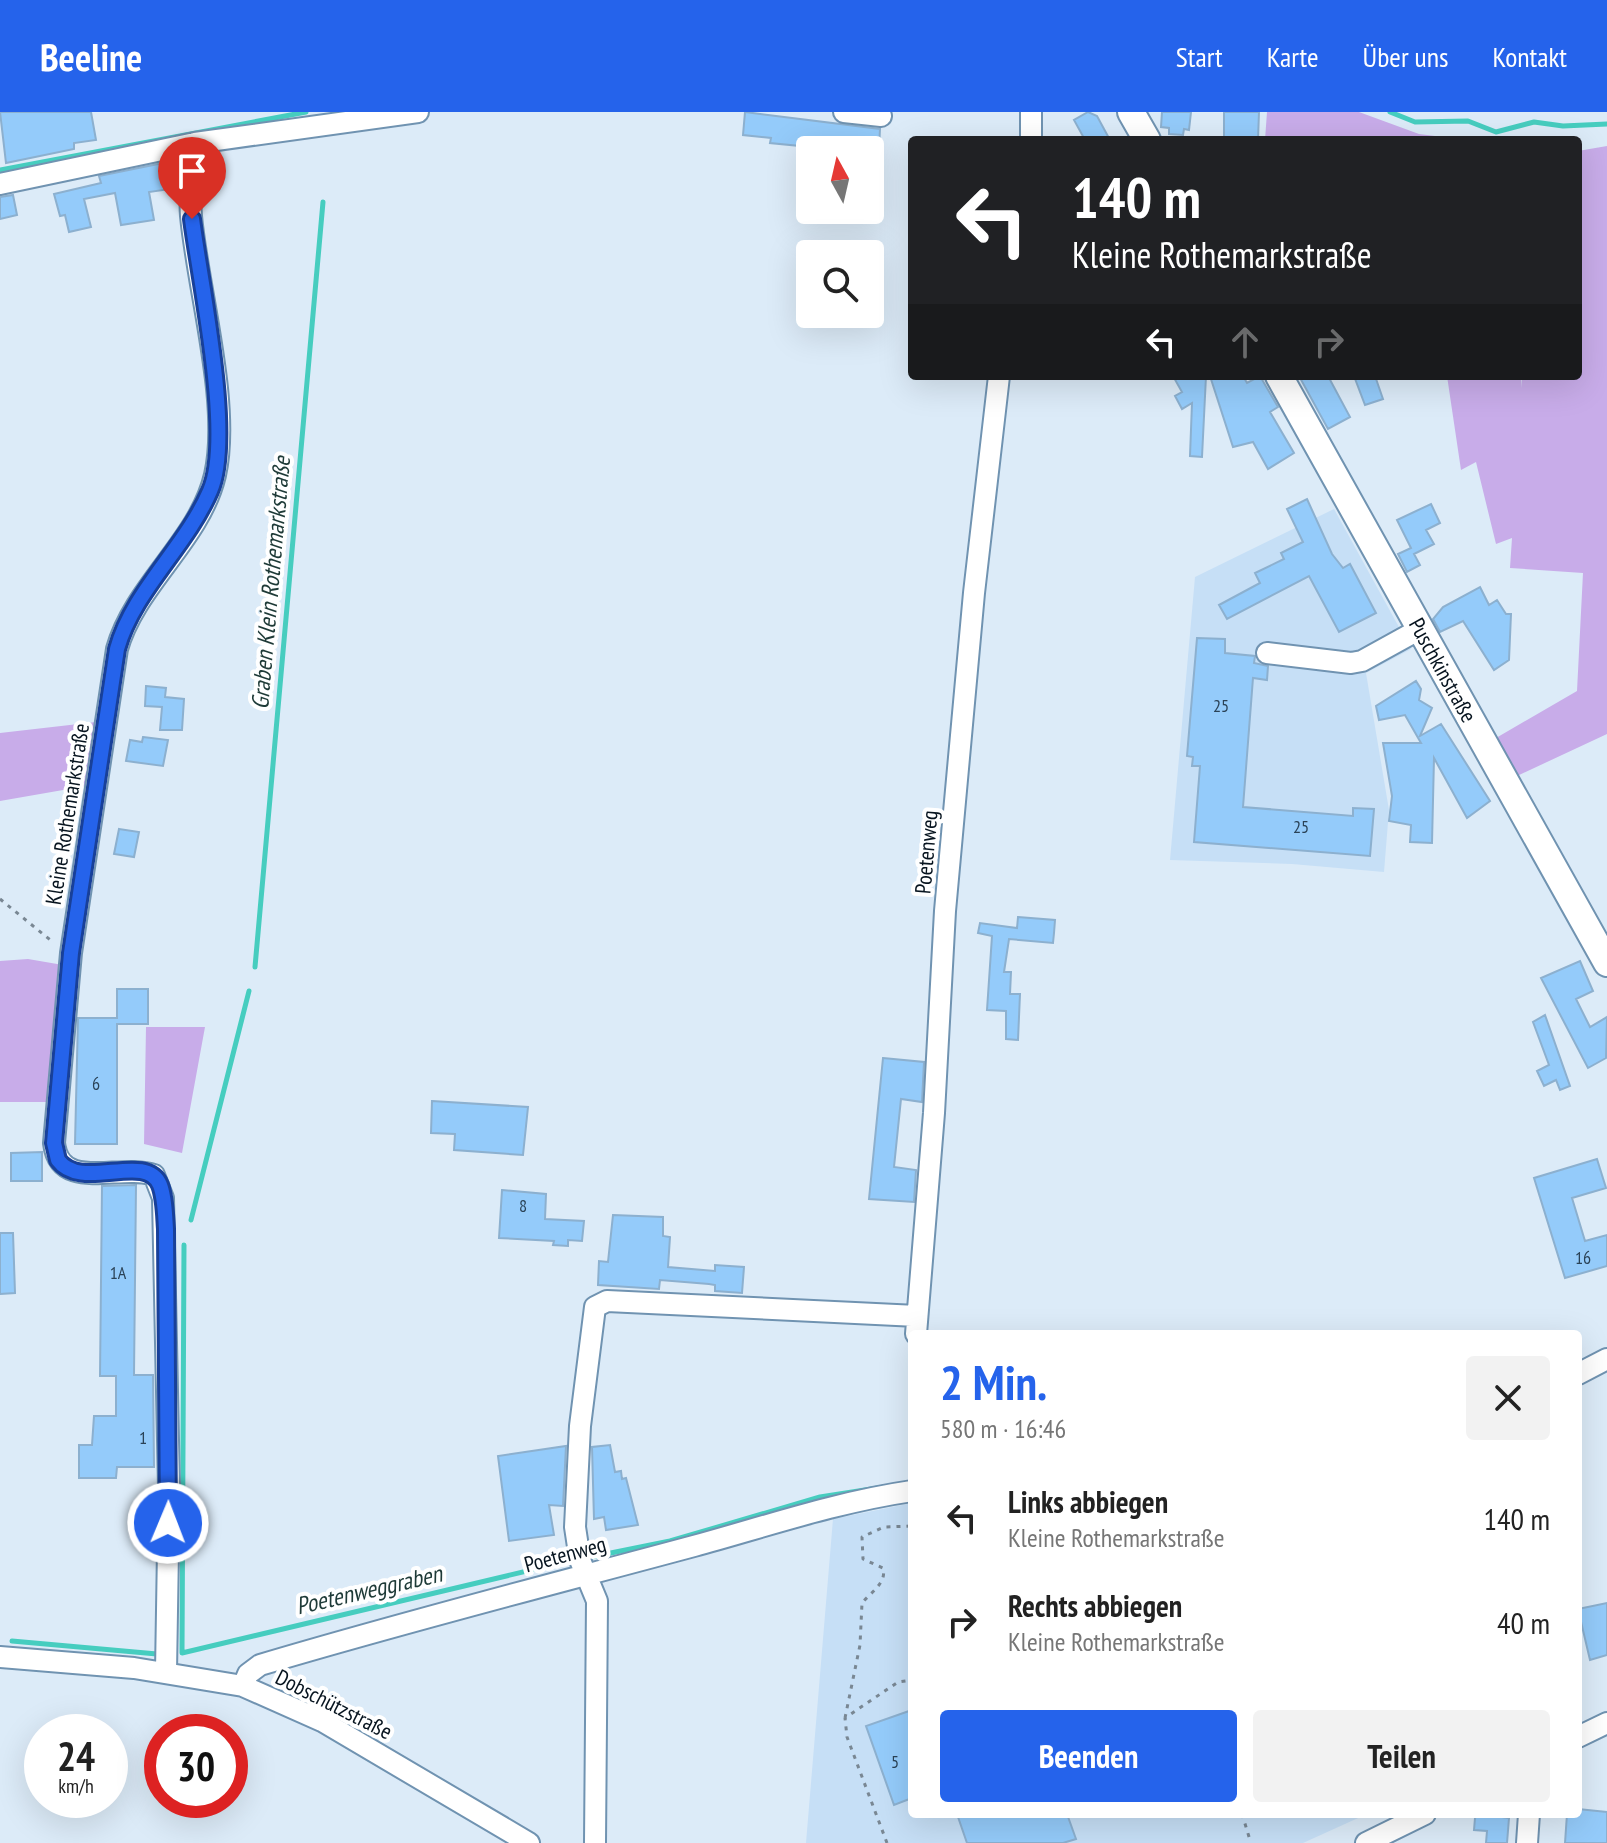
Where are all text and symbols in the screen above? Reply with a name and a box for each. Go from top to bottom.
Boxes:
text: Beeline [40,32,142,81]
text: Start [1176,38,1223,75]
text: Karte [1267,38,1319,75]
text: Über uns [1363,38,1448,75]
text: Kontakt [1492,38,1567,75]
north arrow [796,136,884,224]
map controls [796,136,884,328]
pin [158,137,226,219]
icon: arrive [170,149,214,193]
text: 140 m [1072,161,1201,233]
icon: left [940,168,1044,272]
text: Kleine Rothemarkstraße [1072,231,1372,278]
button: search [796,240,884,328]
icon: left [1139,320,1183,364]
icon: ahead [1223,320,1267,364]
icon: right [1307,320,1351,364]
water label: Graben Klein Rothemarkstraße [244,453,297,711]
street label: Puschkinstraße [1403,613,1483,727]
house number: 25 [1213,694,1229,717]
street label: Kleine Rothemarkstraße [39,721,95,907]
street label: Poetenweg [908,809,944,895]
house number: 25 [1293,815,1309,838]
house number: 6 [92,1072,100,1095]
house number: 8 [519,1194,527,1217]
house number: 16 [1575,1246,1591,1269]
house number: 1A [110,1261,127,1284]
text: 2 Min. [940,1351,1047,1413]
button: close [1466,1356,1550,1440]
text: 580 m · 16:46 [940,1412,1066,1445]
house number: 1 [139,1426,147,1449]
position arrow [126,1481,210,1565]
text: Links abbiegen [1008,1482,1168,1521]
icon: left [940,1496,984,1540]
text: 140 m [1484,1499,1550,1538]
text: Kleine Rothemarkstraße [1008,1521,1224,1554]
street label: Poetenweg [521,1530,609,1578]
water label: Poetenweggraben [293,1557,446,1621]
text: Rechts abbiegen [1008,1586,1182,1625]
icon: right [940,1600,984,1644]
text: 40 m [1497,1603,1550,1642]
text: Kleine Rothemarkstraße [1008,1625,1224,1658]
street label: Dobschützstraße [271,1663,397,1745]
button: Beenden [940,1710,1237,1802]
button: Teilen [1253,1710,1550,1802]
speed limit sign: 30 [144,1714,248,1818]
text: 24 [57,1730,95,1782]
house number: 5 [891,1750,899,1773]
text: km/h [58,1773,94,1799]

